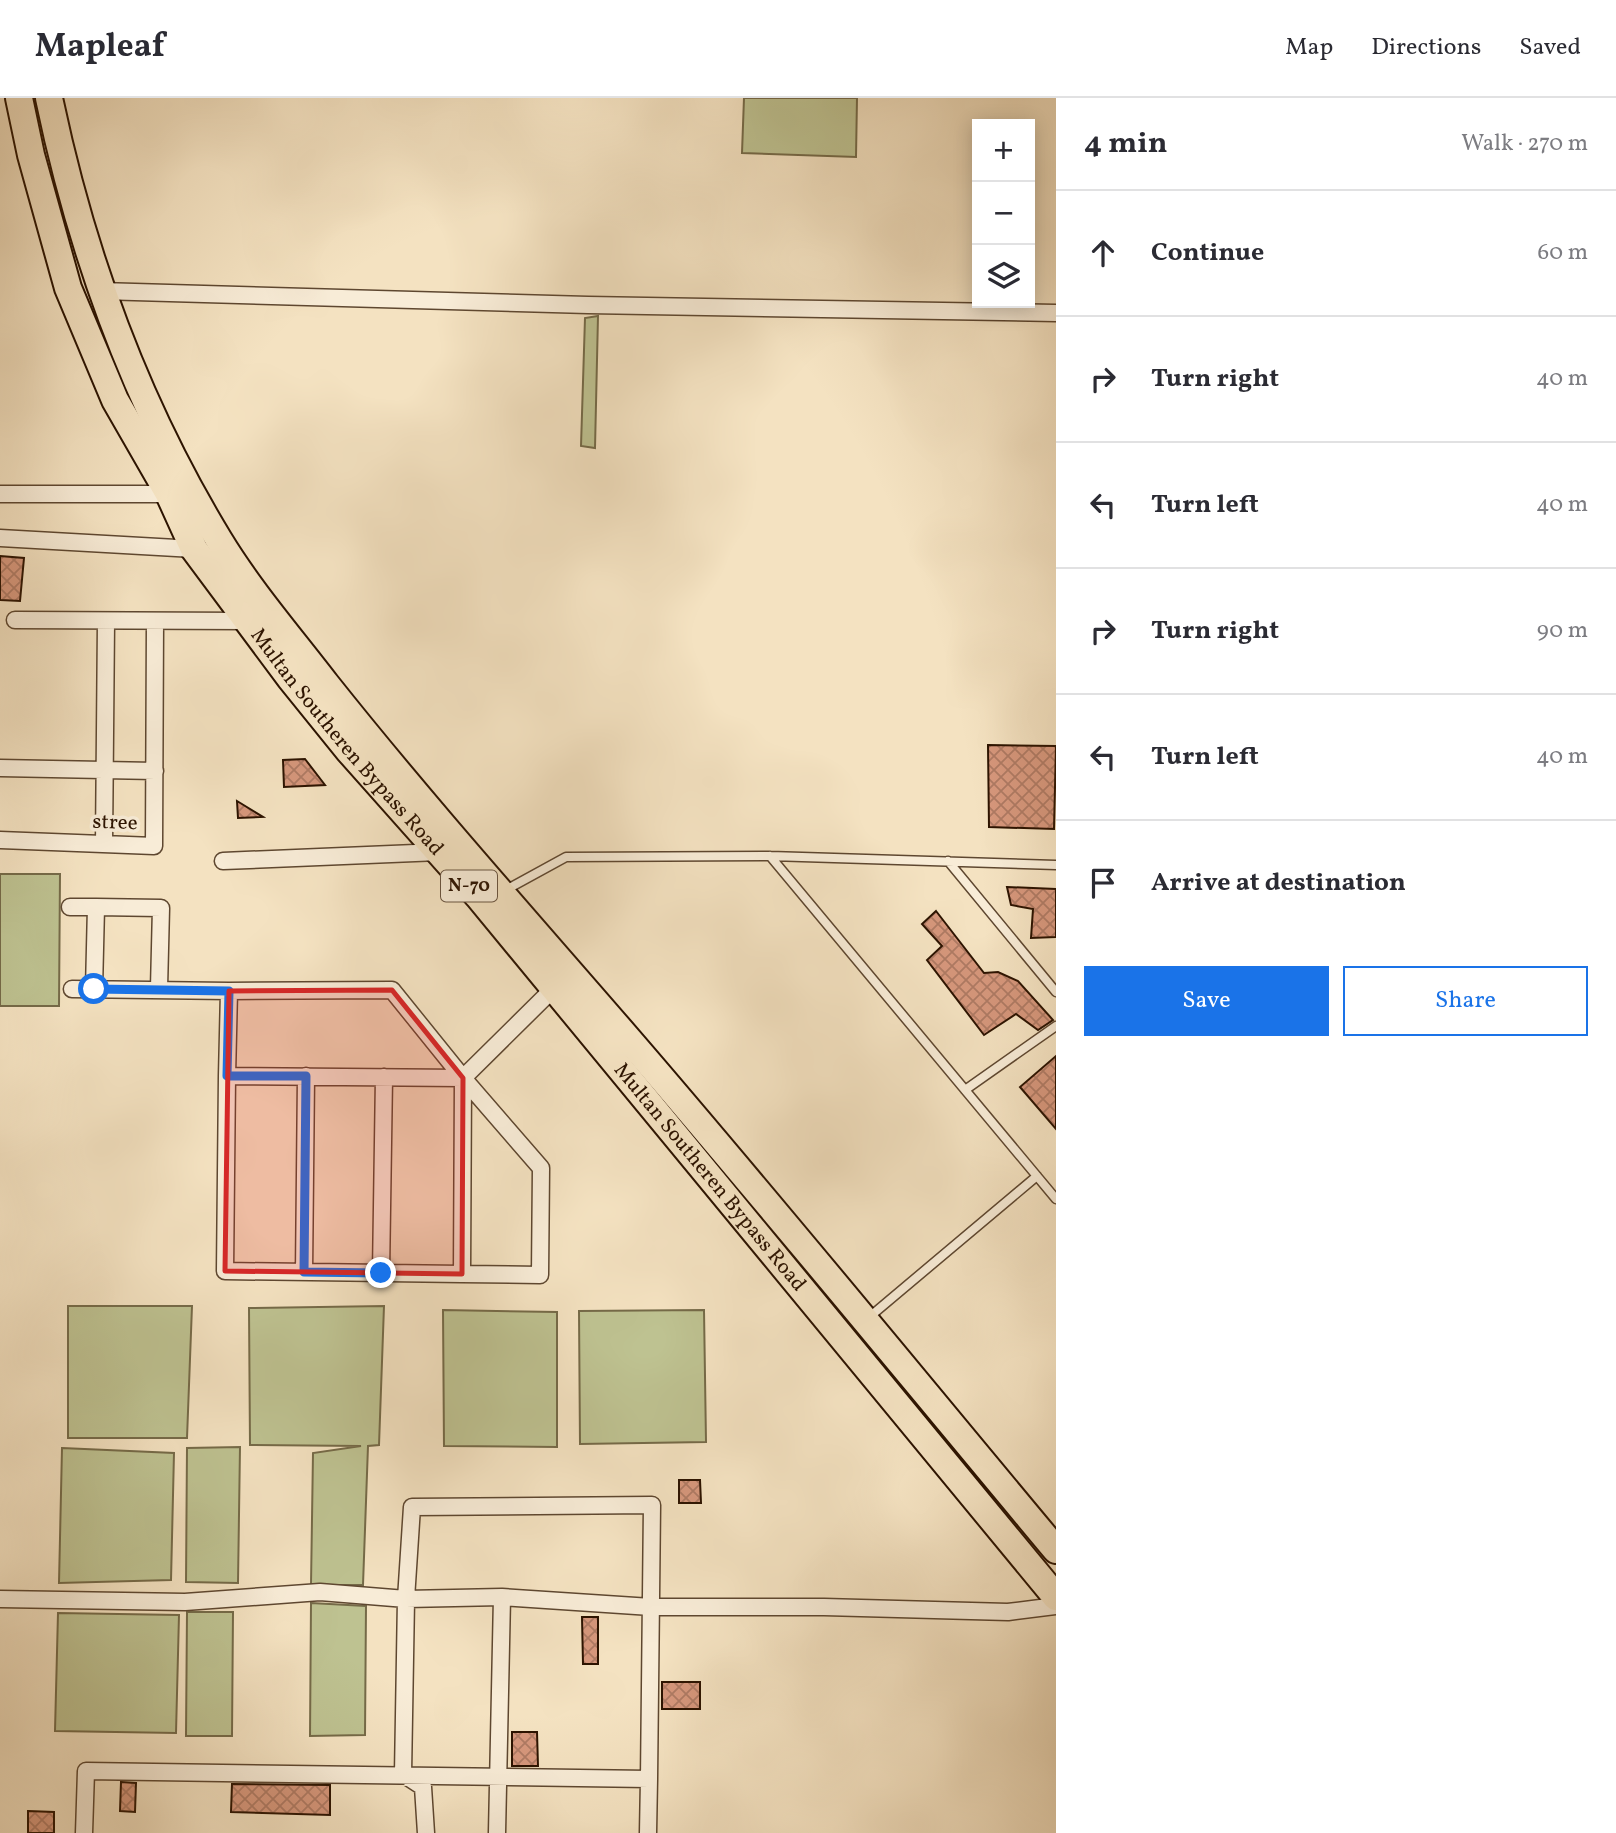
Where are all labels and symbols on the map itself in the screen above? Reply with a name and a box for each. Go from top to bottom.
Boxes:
street label: Multan Southeren Bypass Road [243,622,450,862]
street label: stree [92,808,138,838]
road number: N-70 [441,870,497,902]
route start [78,973,109,1004]
street label: Multan Southeren Bypass Road [607,1057,813,1298]
route end [365,1257,396,1288]

